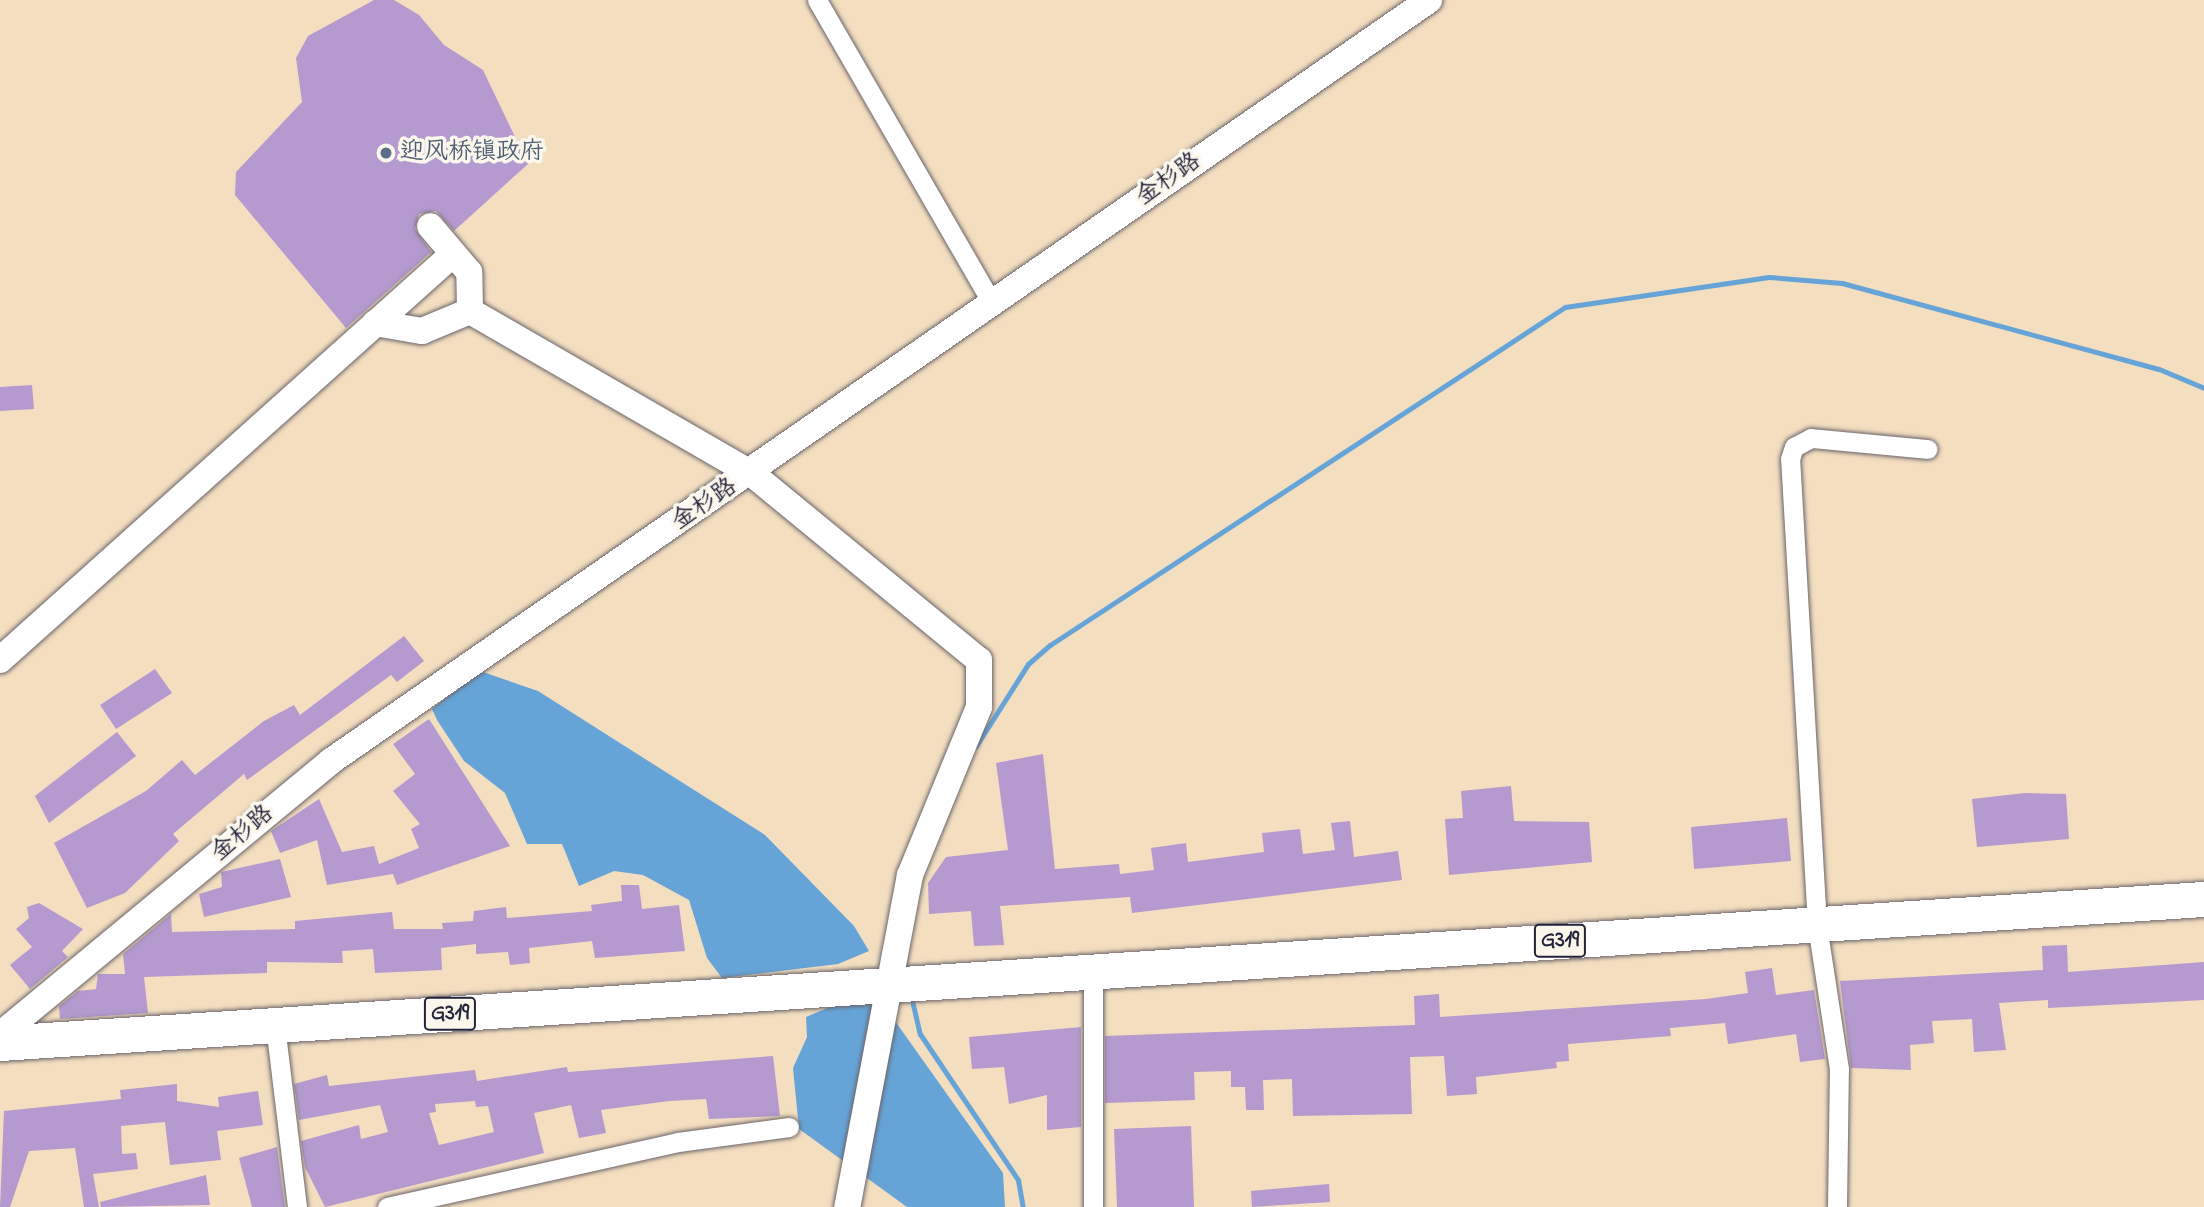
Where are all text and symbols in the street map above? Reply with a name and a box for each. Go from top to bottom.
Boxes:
place label: 迎风桥镇政府 [400,139,544,167]
marker: 迎风桥镇政府 [378,145,394,161]
street label: 金杉路 [1131,148,1207,212]
street label: 金杉路 [667,473,743,537]
street label: 金杉路 [206,800,280,868]
road number: G319 [1534,922,1586,960]
road number: G319 [424,995,476,1034]

